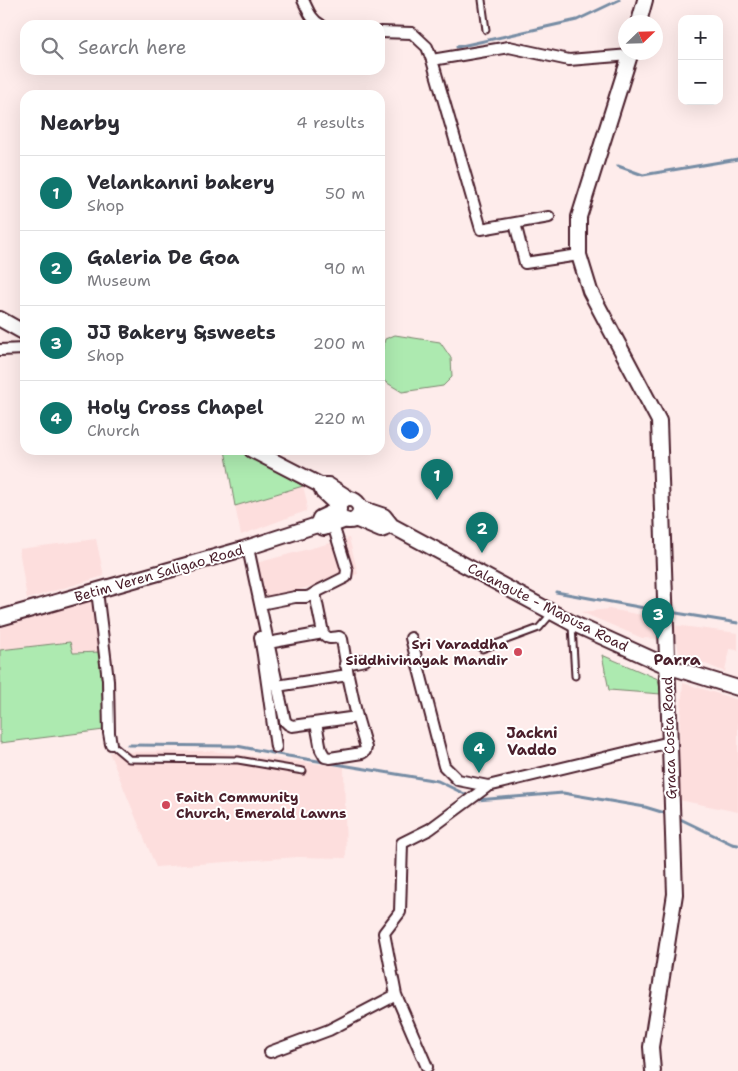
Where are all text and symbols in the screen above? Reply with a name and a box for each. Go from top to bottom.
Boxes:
north arrow [618,15,663,60]
map controls [678,15,723,105]
button: + [678,15,723,60]
search box [20,20,385,75]
icon: search [38,34,66,62]
text: Search here [78,35,187,60]
button: − [678,60,723,105]
text: Nearby [40,109,120,137]
text: 4 results [296,112,365,133]
text: Velankanni bakery [87,170,275,195]
text: 1 [52,183,60,204]
text: 50 m [325,183,365,204]
text: Shop [87,195,124,216]
text: Galeria De Goa [87,245,240,270]
text: 2 [50,258,62,279]
text: 90 m [324,258,365,279]
text: Museum [87,270,151,291]
text: JJ Bakery &sweets [87,320,276,345]
text: 3 [50,333,62,354]
text: 200 m [313,333,365,354]
text: Shop [87,345,124,366]
text: Holy Cross Chapel [87,395,264,420]
text: 4 [50,408,62,429]
text: 220 m [313,408,365,429]
your location [397,417,423,443]
text: Church [87,420,140,441]
pin: 1 [421,459,453,500]
pin: 2 [466,512,498,553]
street label: Betim Veren Saligao Road [72,540,246,606]
street label: Calangute - Mapusa Road [465,559,632,656]
pin: 3 [642,598,674,639]
place label: Sri Varaddha Siddhivinayak Mandir [346,635,508,669]
marker: Sri Varaddha Siddhivinayak Mandir [512,646,524,658]
district label: Parra [653,649,701,670]
street label: Graca Costa Road [658,676,680,800]
district label: Jackni Vaddo [506,723,558,760]
pin: 4 [463,732,495,773]
place label: Faith Community Church, Emerald Lawns [176,788,346,822]
marker: Faith Community Church, Emerald Lawns [160,799,172,811]

